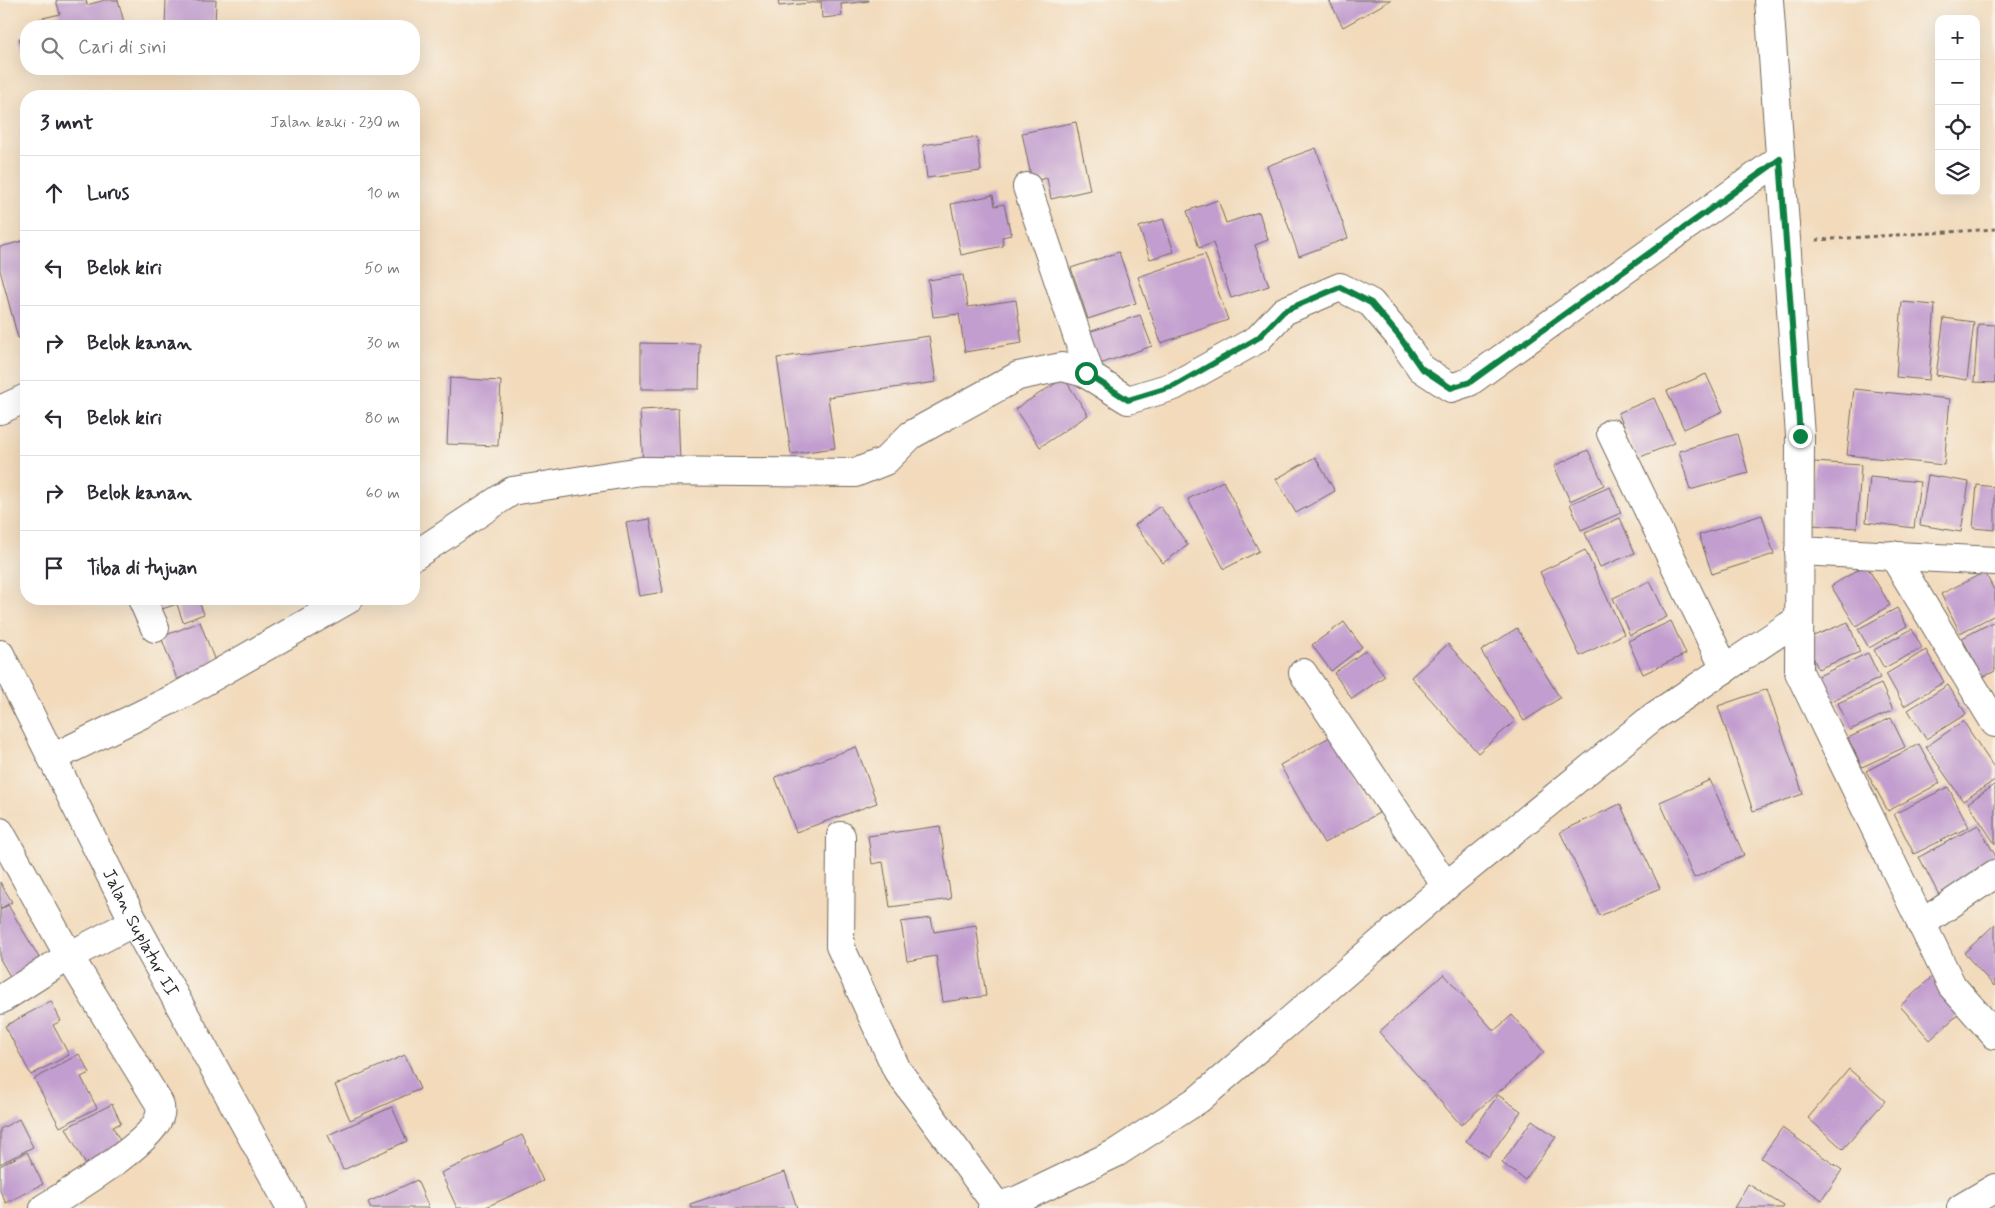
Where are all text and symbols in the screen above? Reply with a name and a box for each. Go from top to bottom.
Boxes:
map controls [1935,15,1980,195]
button: + [1935,15,1980,60]
search box [20,20,420,75]
icon: search [38,34,66,62]
text: Cari di sini [78,35,166,60]
button: − [1935,60,1980,105]
button: locate [1935,105,1980,150]
text: 3 mnt [40,109,93,137]
text: Jalan kaki · 230 m [270,112,400,133]
button: layers [1935,150,1980,195]
icon: ahead [40,179,68,207]
text: Lurus [87,181,129,206]
text: 10 m [367,183,400,204]
icon: left [40,254,68,282]
text: Belok kiri [87,256,162,281]
text: 50 m [364,258,400,279]
icon: right [40,329,68,357]
text: Belok kanan [87,331,192,356]
text: 30 m [367,333,400,354]
route start [1075,362,1098,385]
icon: left [40,404,68,432]
text: Belok kiri [87,406,162,431]
text: 80 m [365,408,400,429]
route end [1789,425,1812,448]
icon: right [40,479,68,507]
text: Belok kanan [87,481,192,506]
text: 60 m [366,483,400,504]
icon: arrive [40,554,68,582]
text: Tiba di tujuan [87,556,198,581]
street label: Jalan Suplatur II [96,865,184,1001]

